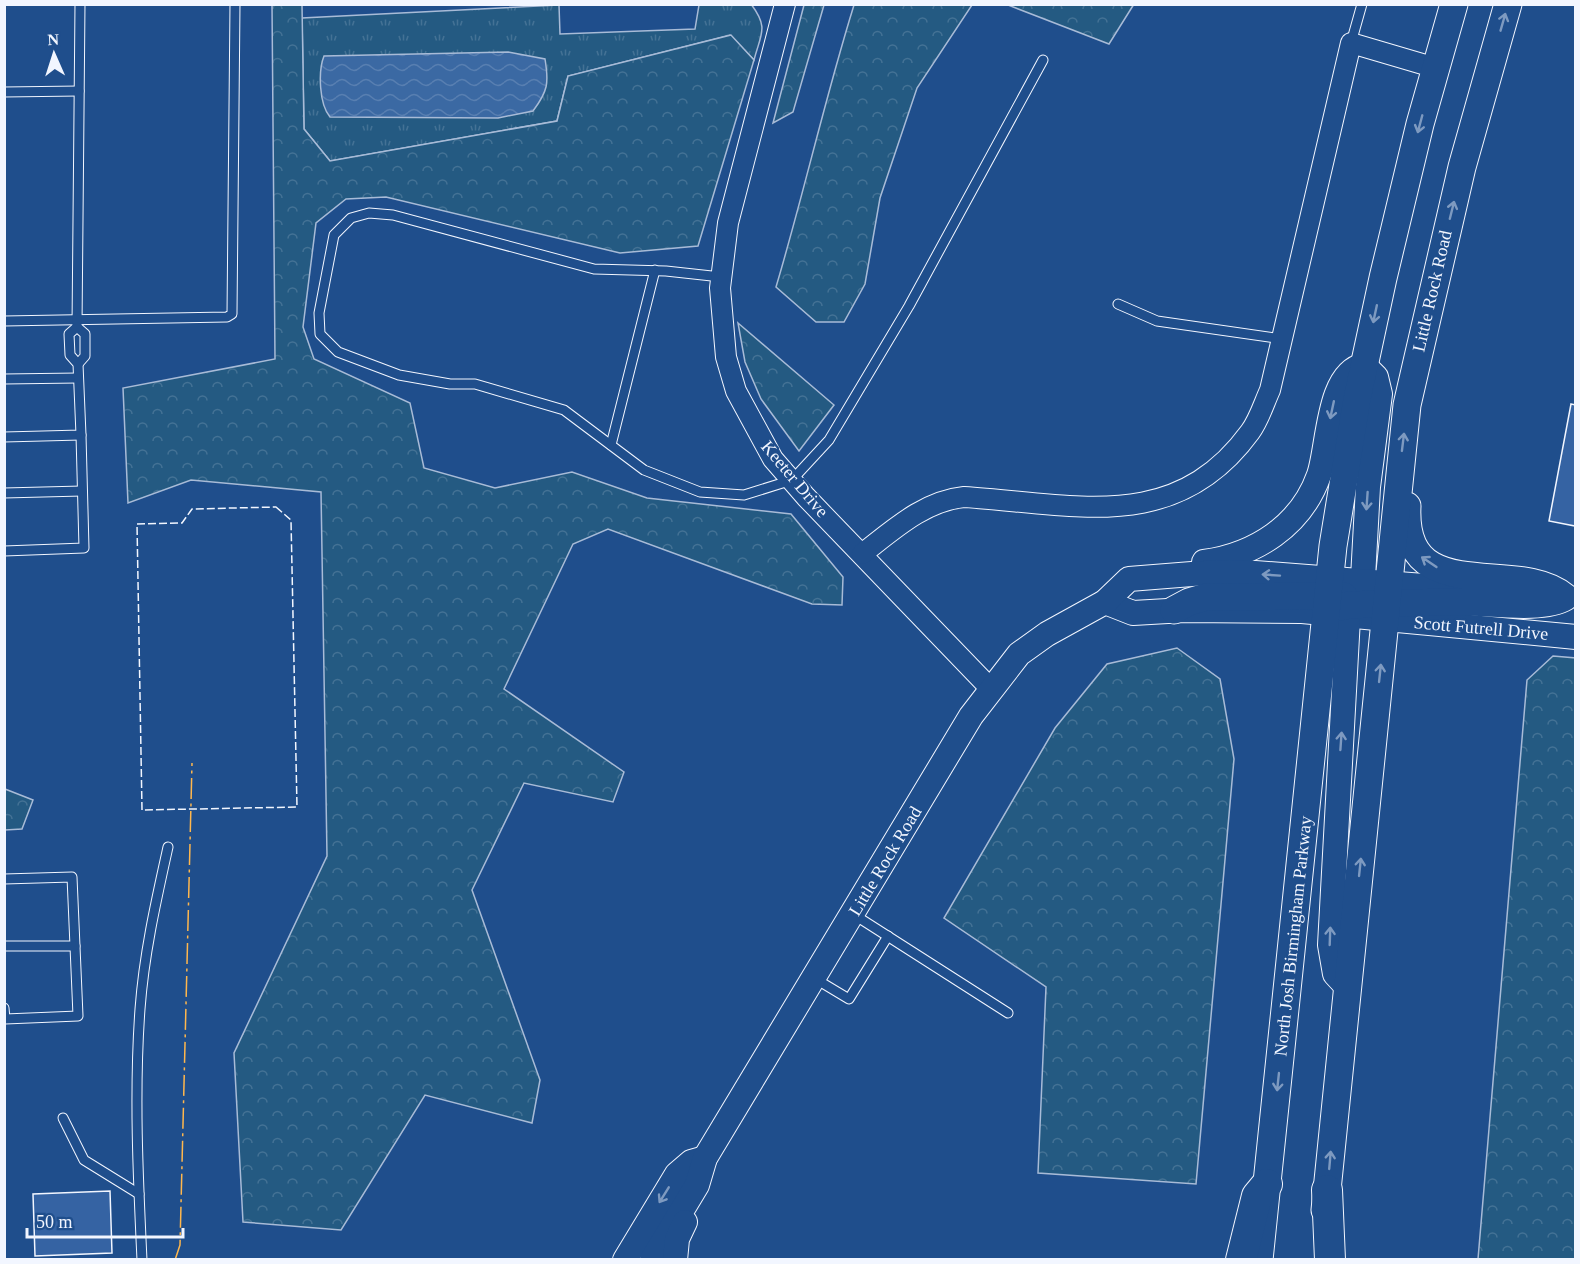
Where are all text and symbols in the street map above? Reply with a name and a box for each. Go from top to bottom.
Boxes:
one-way arrow [1498,13,1509,32]
north arrow [24,24,84,84]
text: N [47,31,60,48]
one-way arrow [1414,114,1426,133]
one-way arrow [1446,201,1458,220]
street label: Little Rock Road [1408,228,1456,354]
one-way arrow [1369,303,1380,323]
one-way arrow [1326,400,1338,419]
one-way arrow [1397,432,1408,452]
street label: Keeter Drive [757,437,833,521]
one-way arrow [1361,491,1372,511]
one-way arrow [1421,556,1438,568]
one-way arrow [1262,569,1282,580]
street label: Scott Futrell Drive [1413,612,1549,644]
one-way arrow [1375,664,1386,684]
one-way arrow [1336,731,1347,751]
street label: Little Rock Road [844,803,926,919]
street label: North Josh Birmingham Parkway [1270,815,1316,1057]
one-way arrow [1355,858,1366,878]
one-way arrow [1324,926,1336,946]
one-way arrow [1272,1071,1283,1091]
one-way arrow [1325,1150,1336,1170]
one-way arrow [657,1186,669,1203]
scale bar [27,1201,183,1239]
text: 50 m [36,1212,73,1232]

